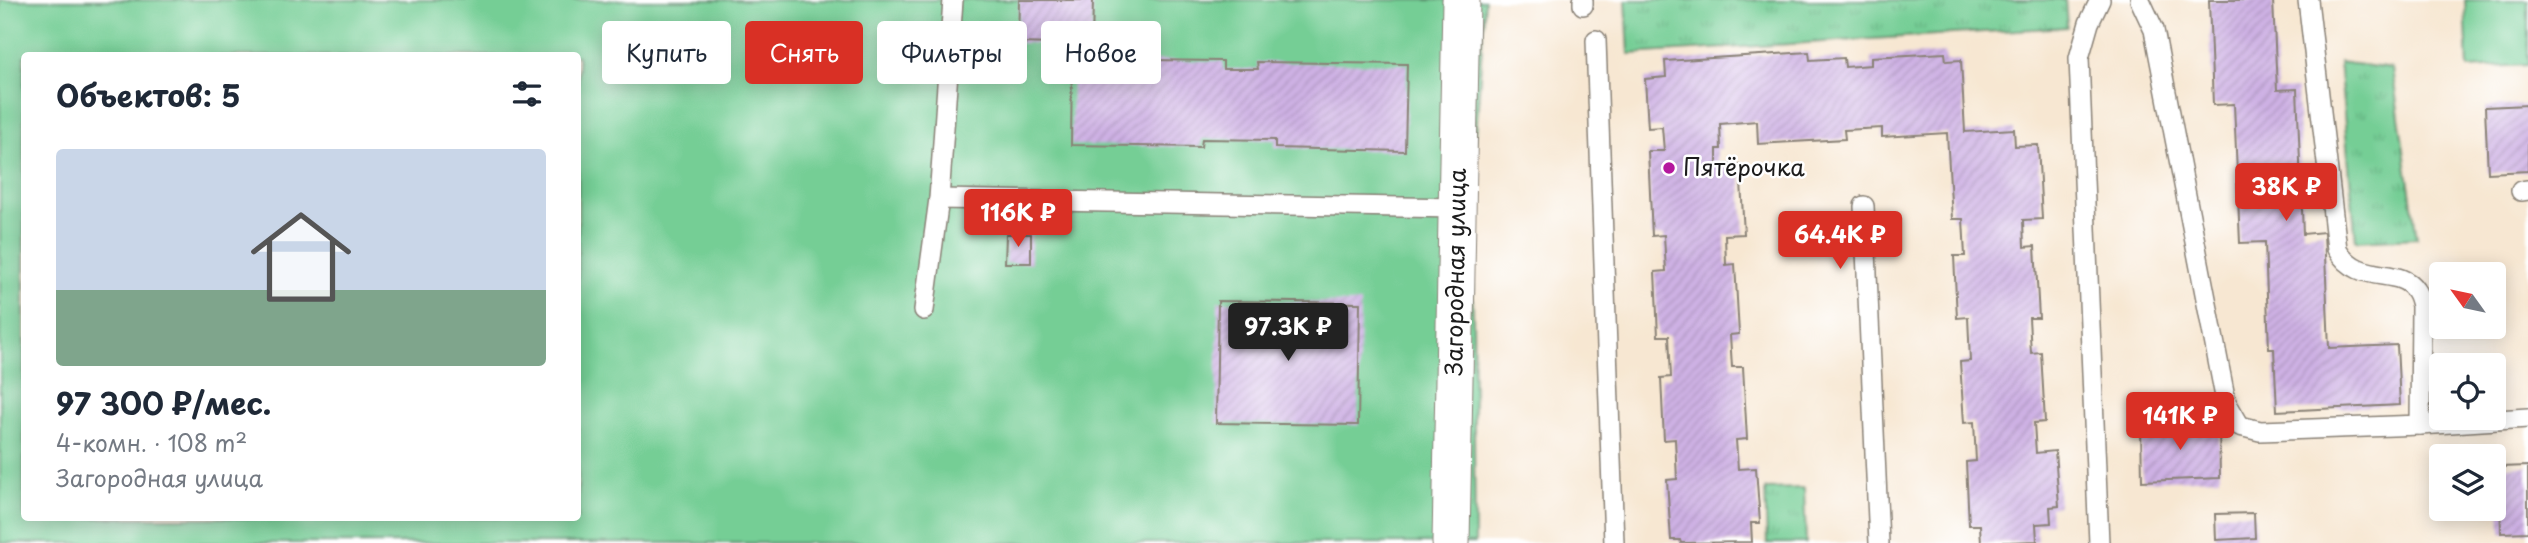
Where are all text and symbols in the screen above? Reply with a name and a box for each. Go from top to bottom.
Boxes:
chip: Купить [602,21,731,84]
chip: Снять [745,21,863,84]
chip: Фильтры [877,21,1027,84]
chip: Новое [1041,21,1161,84]
text: Объектов: 5 [56,72,241,117]
icon: filters [508,75,546,113]
place label: Пятёрочка [1683,149,1805,184]
marker: Пятёрочка [1661,160,1677,176]
pin: 38K ₽ [2237,164,2335,223]
street label: Загородная улица [1435,168,1474,376]
text: 38K ₽ [2251,168,2321,203]
pin: 116K ₽ [961,190,1075,249]
icon: home [238,194,364,320]
text: 116K ₽ [980,194,1056,229]
pin: 64.4K ₽ [1775,212,1905,271]
text: 64.4K ₽ [1794,216,1886,251]
north arrow [2429,262,2506,340]
map controls [2429,262,2506,521]
pin: 97.3K ₽ [1223,304,1353,363]
text: 97.3K ₽ [1244,308,1332,343]
button: locate [2429,353,2506,430]
text: 97 300 ₽/мес. [56,380,271,425]
pin: 141K ₽ [2123,392,2237,452]
text: 141K ₽ [2142,397,2218,432]
text: 4-комн. · 108 m² [56,425,247,460]
button: layers [2429,444,2506,521]
text: Загородная улица [56,460,263,495]

